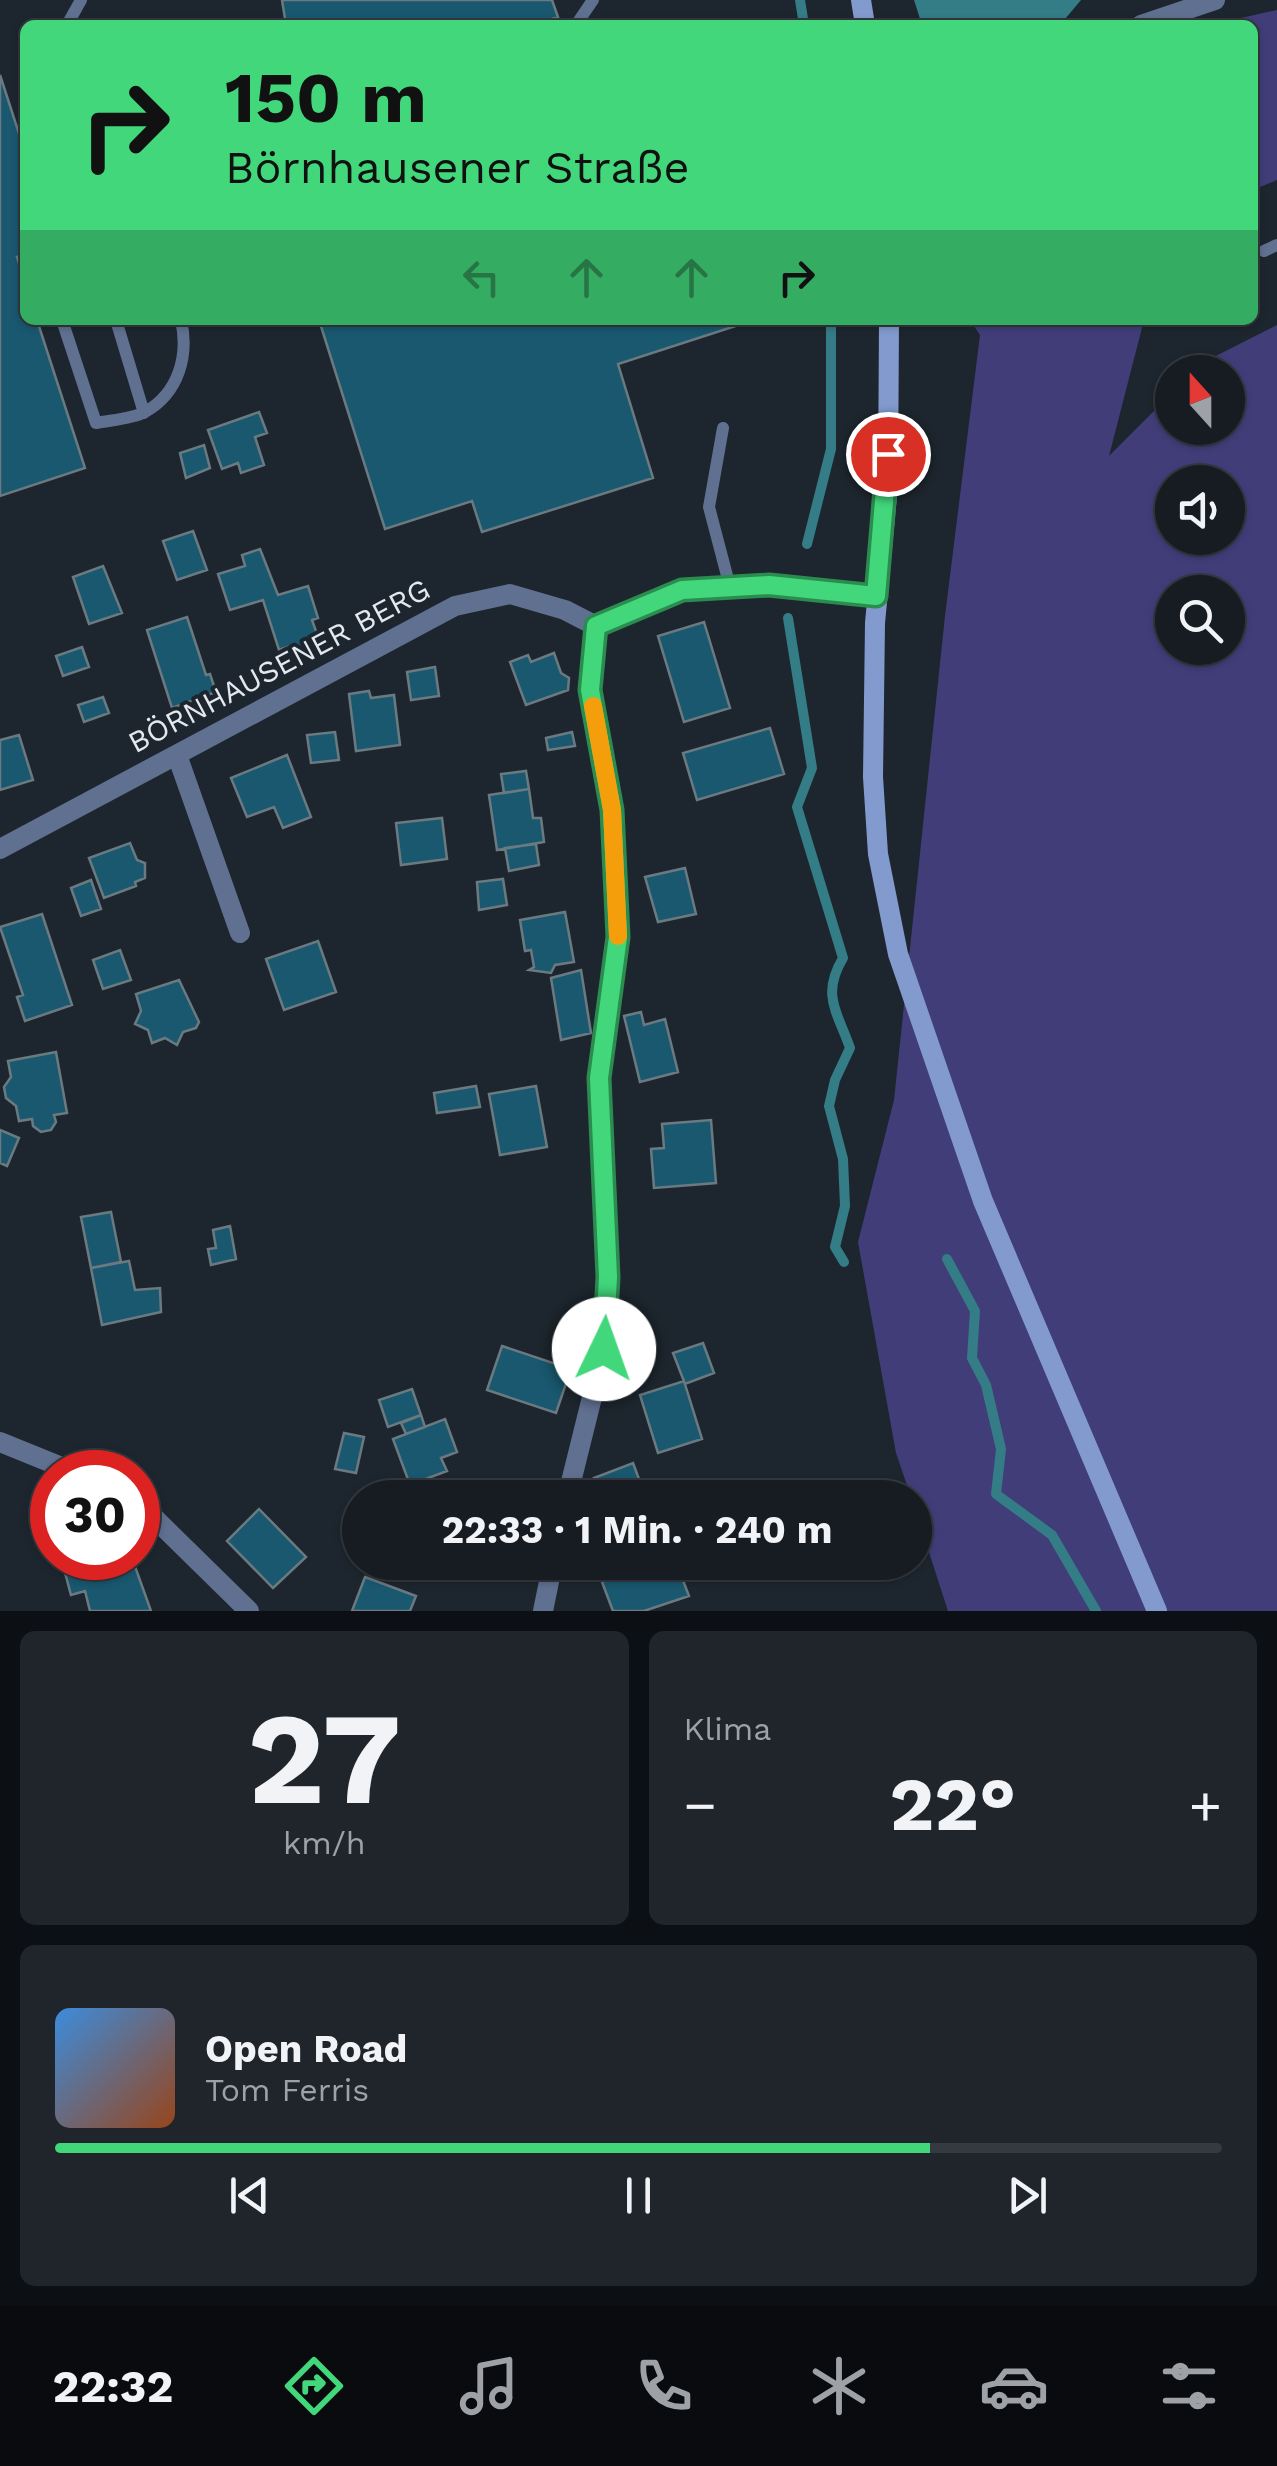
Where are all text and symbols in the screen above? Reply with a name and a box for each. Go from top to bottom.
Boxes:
text: 150 m [225,57,427,139]
icon: right [60,60,190,190]
text: Börnhausener Straße [225,141,690,194]
icon: left [454,250,509,305]
icon: ahead [559,250,614,305]
icon: ahead [664,250,719,305]
icon: right [769,250,824,305]
north arrow [1155,355,1245,445]
map controls [1155,355,1245,665]
pin [846,412,931,497]
icon: arrive [861,427,916,482]
button: sound [1155,465,1245,555]
street label: BÖRNHAUSENER BERG [122,571,435,760]
button: search [1155,575,1245,665]
position arrow [552,1297,656,1401]
speed limit sign: 30 [30,1450,160,1580]
text: 22:33 · 1 Min. · 240 m [441,1508,833,1552]
text: 27 [247,1682,401,1835]
text: Klima [684,1710,771,1748]
text: 22° [889,1760,1016,1848]
text: − [684,1773,717,1837]
text: + [1189,1773,1222,1837]
text: km/h [283,1824,365,1862]
text: Open Road [205,2027,407,2071]
text: Tom Ferris [205,2071,369,2109]
icon: previous [222,2168,277,2223]
icon: pause [611,2168,666,2223]
icon: next [1000,2168,1055,2223]
icon: directions [279,2351,349,2421]
icon: music [454,2351,524,2421]
icon: phone [629,2351,699,2421]
icon: climate [804,2351,874,2421]
icon: car [979,2351,1049,2421]
icon: filters [1154,2351,1224,2421]
text: 22:32 [53,2360,173,2413]

